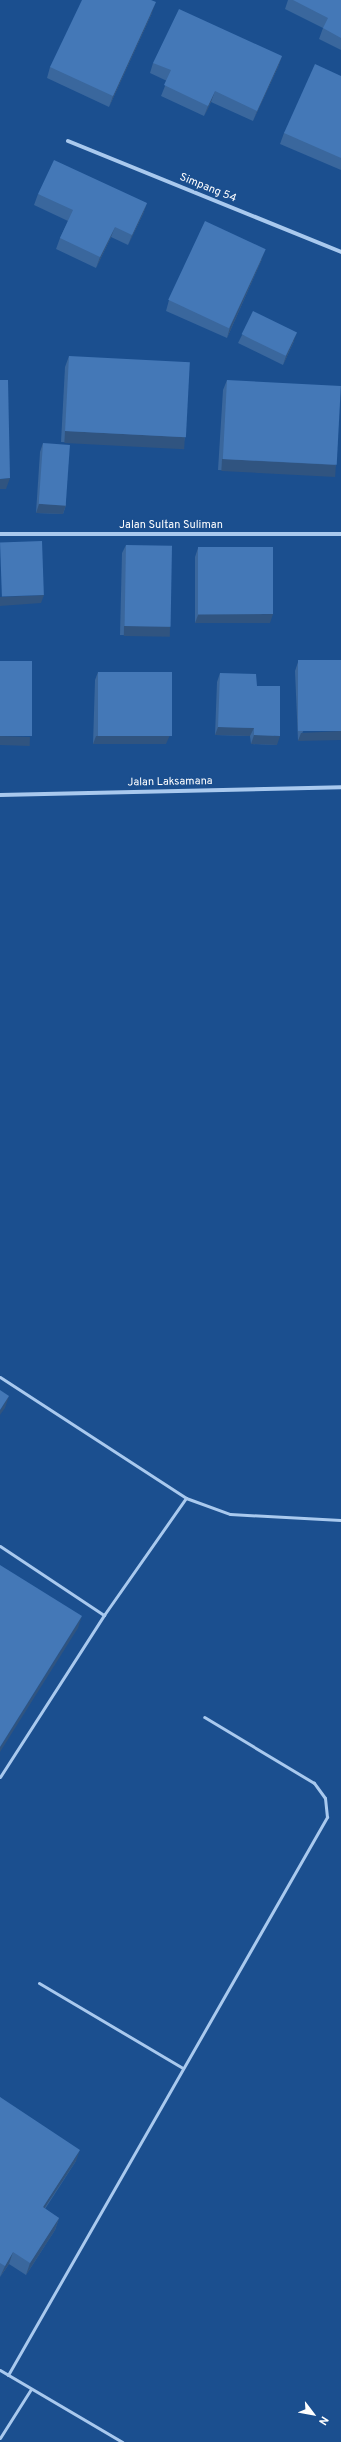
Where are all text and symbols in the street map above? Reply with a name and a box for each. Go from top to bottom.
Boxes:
street label: Simpang 54 [178,171,238,205]
street label: Jalan Sultan Suliman [119,518,223,532]
street label: Jalan Laksamana [127,775,213,789]
north arrow [293,2394,333,2434]
text: N [315,2413,331,2427]

